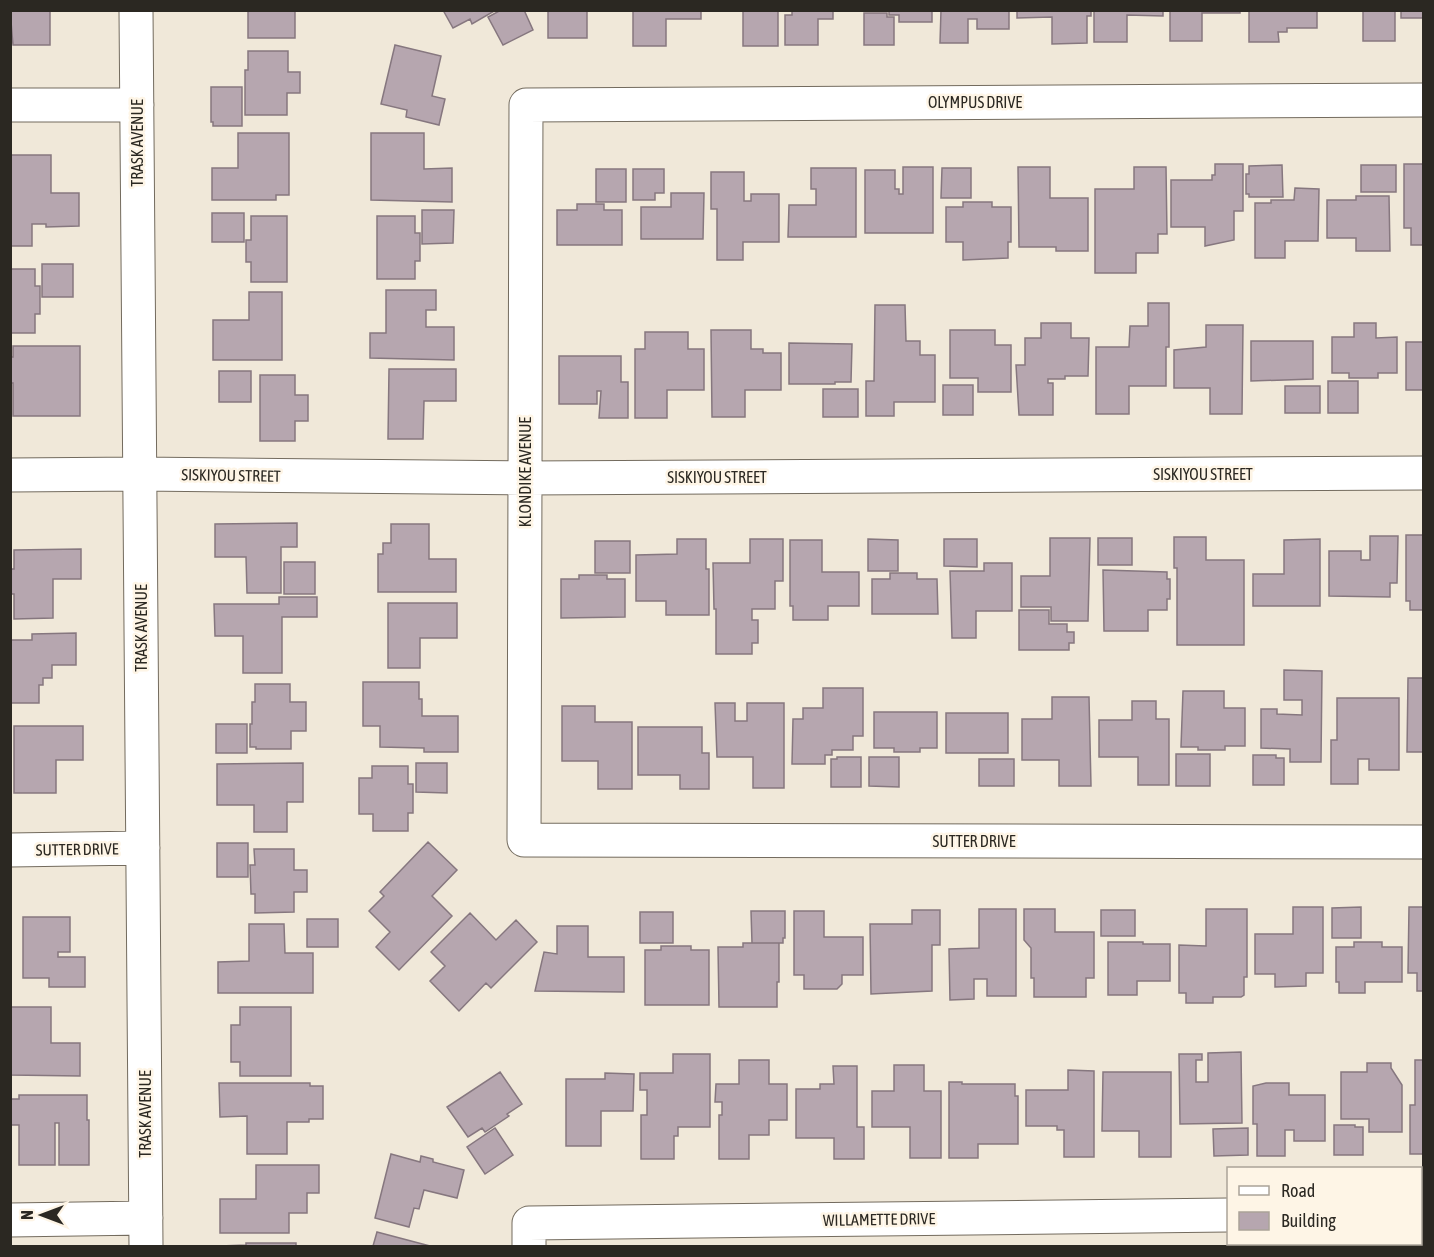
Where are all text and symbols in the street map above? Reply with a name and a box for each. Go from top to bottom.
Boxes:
street label: OLYMPUS DRIVE [928,93,1022,111]
street label: TRASK AVENUE [128,99,146,187]
street label: KLONDIKE AVENUE [516,417,534,527]
street label: SISKIYOU STREET [181,465,281,485]
street label: SISKIYOU STREET [1153,465,1253,483]
street label: SISKIYOU STREET [667,468,767,486]
street label: TRASK AVENUE [132,584,150,672]
street label: SUTTER DRIVE [933,832,1016,850]
street label: SUTTER DRIVE [35,839,119,859]
street label: TRASK AVENUE [136,1070,154,1158]
legend [1227,1167,1422,1245]
text: Road [1281,1180,1315,1201]
north arrow [12,1185,72,1245]
street label: WILLAMETTE DRIVE [823,1209,935,1229]
text: N [18,1210,36,1220]
text: Building [1281,1210,1336,1231]

